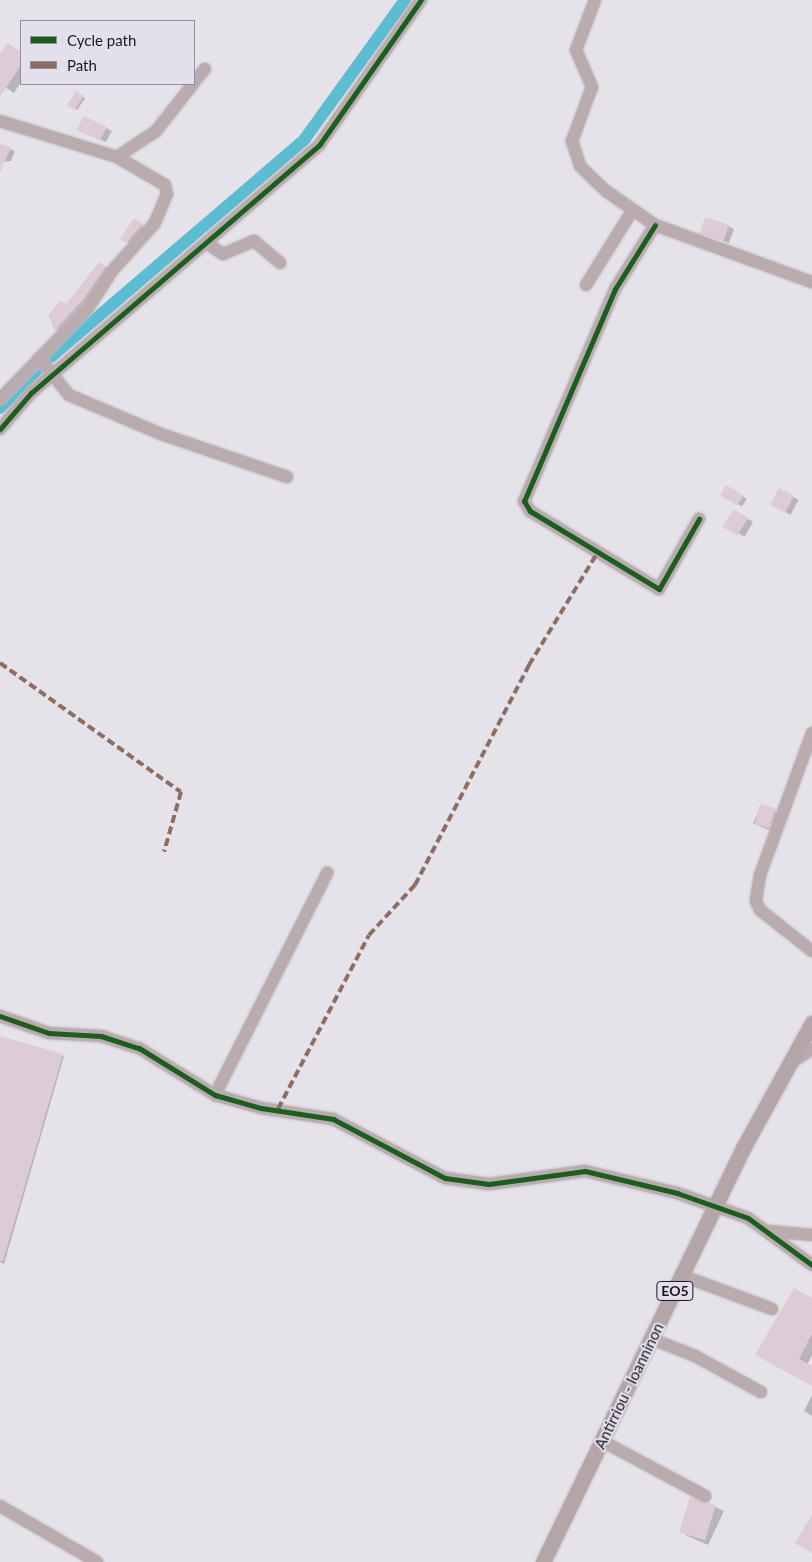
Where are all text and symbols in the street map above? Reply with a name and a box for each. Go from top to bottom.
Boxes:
legend [20,20,195,85]
text: Cycle path [67,31,136,49]
text: Path [67,56,97,74]
road number: ΕΟ5 [656,1280,694,1302]
street label: Antirriou - Ioanninon [591,1320,667,1452]

